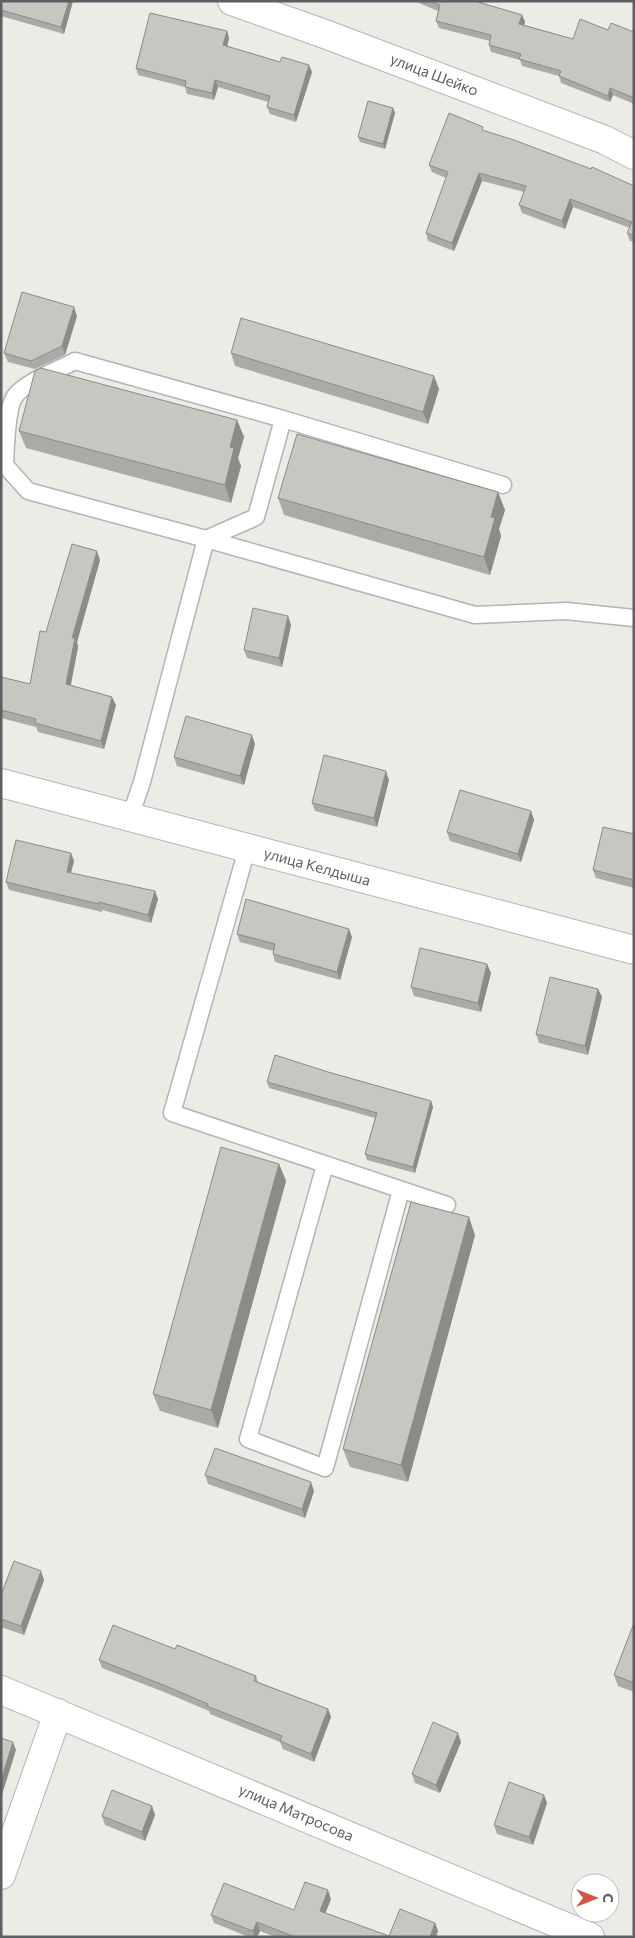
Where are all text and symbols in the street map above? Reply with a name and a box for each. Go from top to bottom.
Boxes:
street label: улица Шейко [388,49,481,99]
street label: улица Келдыша [262,843,373,889]
street label: улица Матросова [236,1780,356,1844]
north arrow [570,1873,620,1923]
text: С [600,1893,617,1903]

